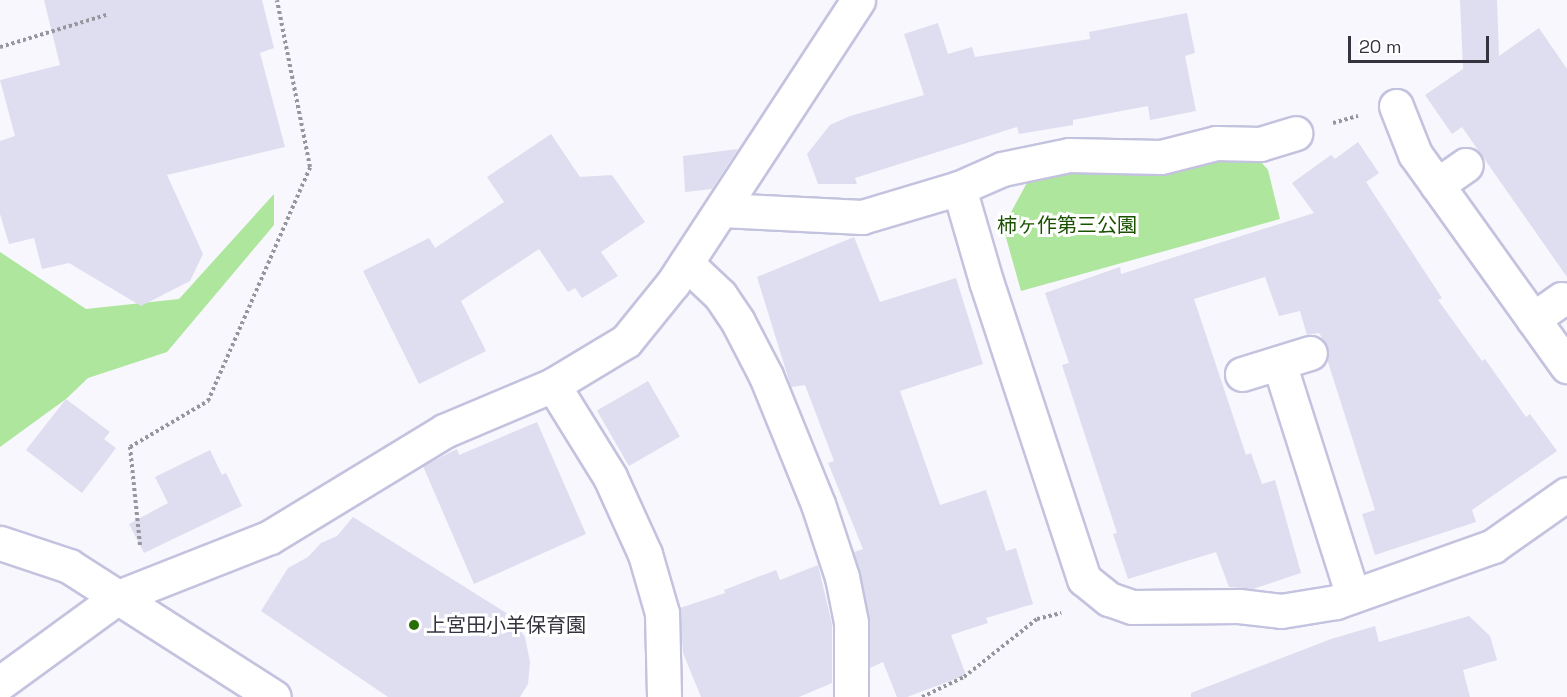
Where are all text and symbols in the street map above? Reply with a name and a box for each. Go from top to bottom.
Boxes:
scale bar [1351,24,1492,62]
text: 20 m [1359,35,1402,58]
park label: 柿ヶ作第三公園 [997,213,1137,237]
place label: 上宮田小羊保育園 [426,613,586,637]
marker: 上宮田小羊保育園 [407,618,421,632]

